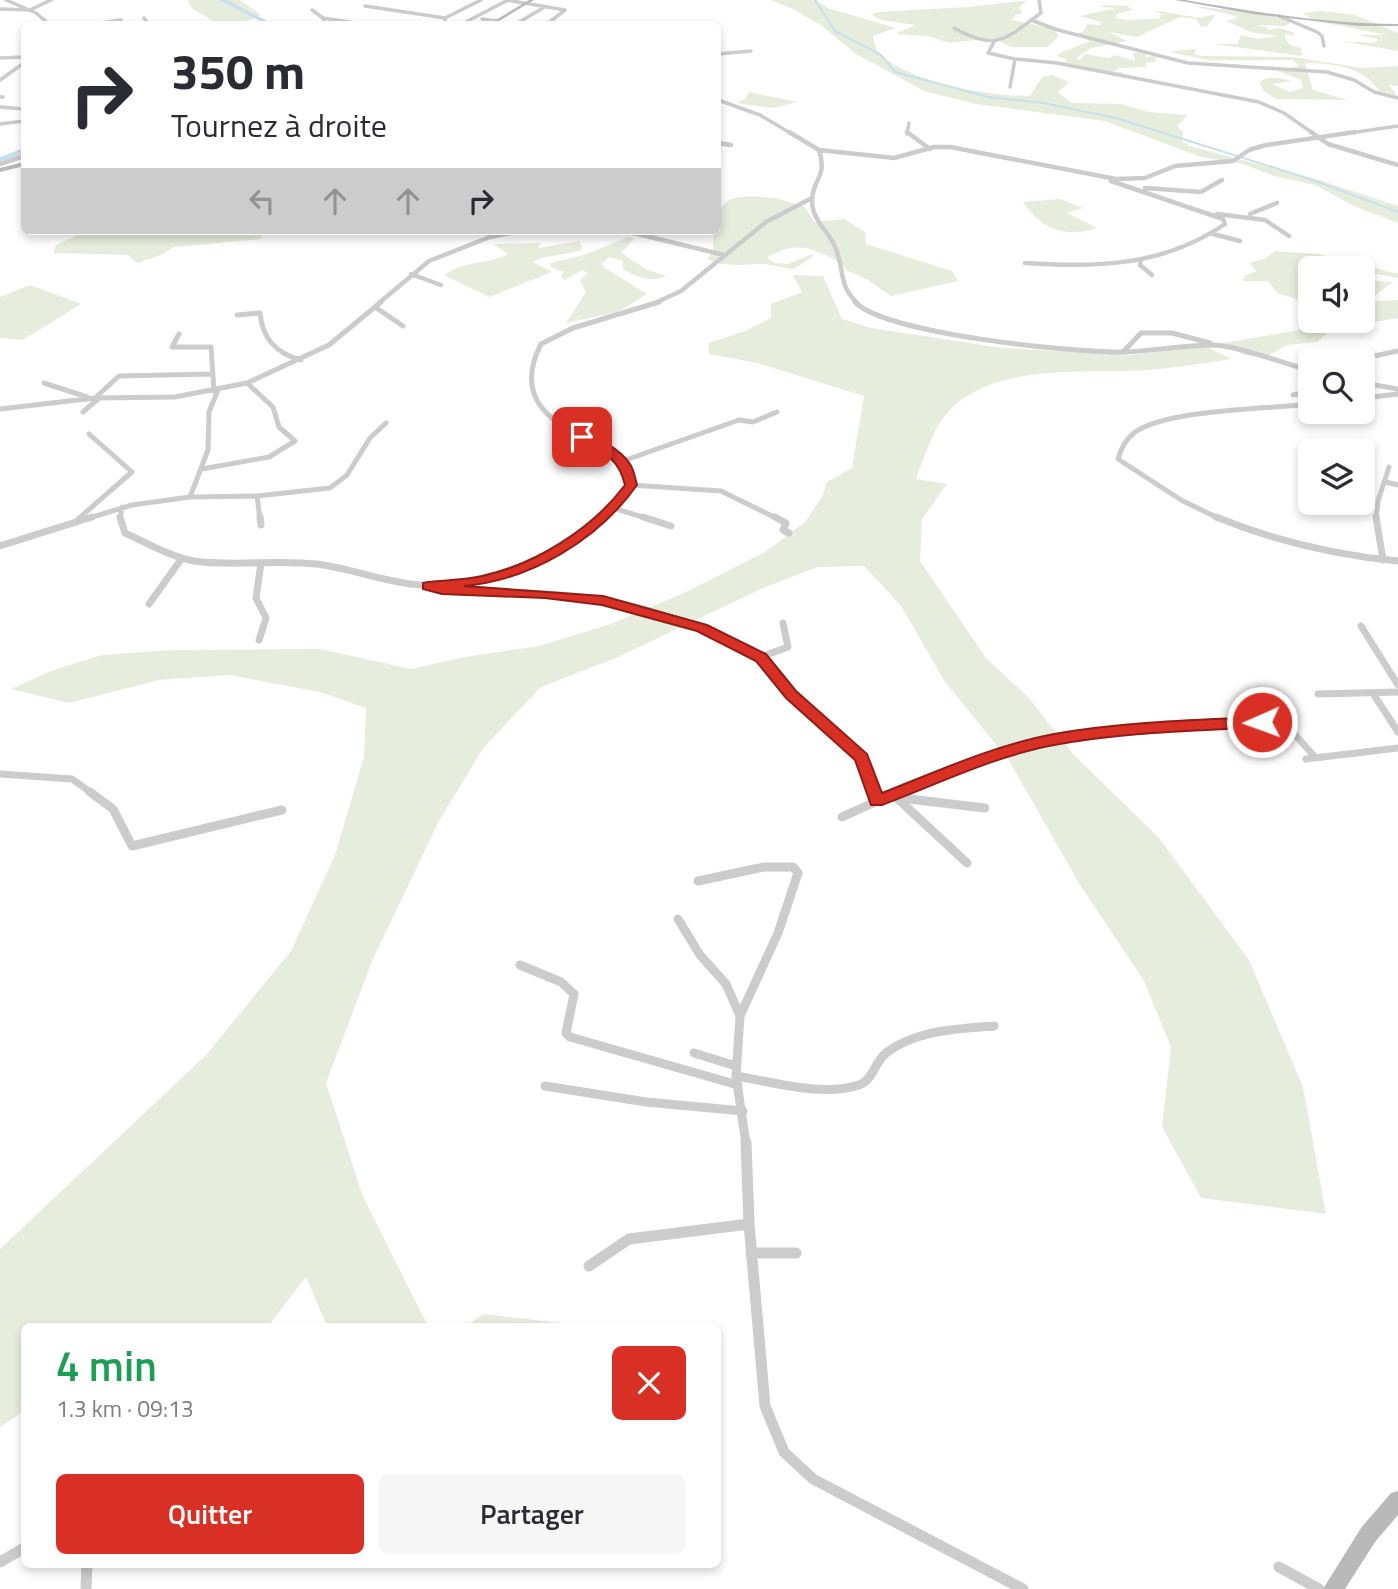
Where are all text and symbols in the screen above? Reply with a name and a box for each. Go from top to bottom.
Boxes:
text: 350 m [171,33,305,108]
icon: right [56,49,147,140]
text: Tournez à droite [171,101,387,149]
icon: left [243,182,281,220]
icon: ahead [316,182,354,220]
icon: ahead [389,182,427,220]
icon: right [462,182,500,220]
map controls [1298,256,1375,515]
button: sound [1298,256,1375,333]
button: search [1298,347,1375,424]
pin [552,407,612,467]
icon: arrive [563,418,601,456]
button: layers [1298,438,1375,515]
position arrow [1225,685,1299,759]
text: 4 min [56,1333,157,1397]
button: close [612,1346,686,1420]
text: 1.3 km · 09:13 [56,1391,194,1426]
button: Quitter [56,1474,364,1554]
button: Partager [378,1474,686,1554]

